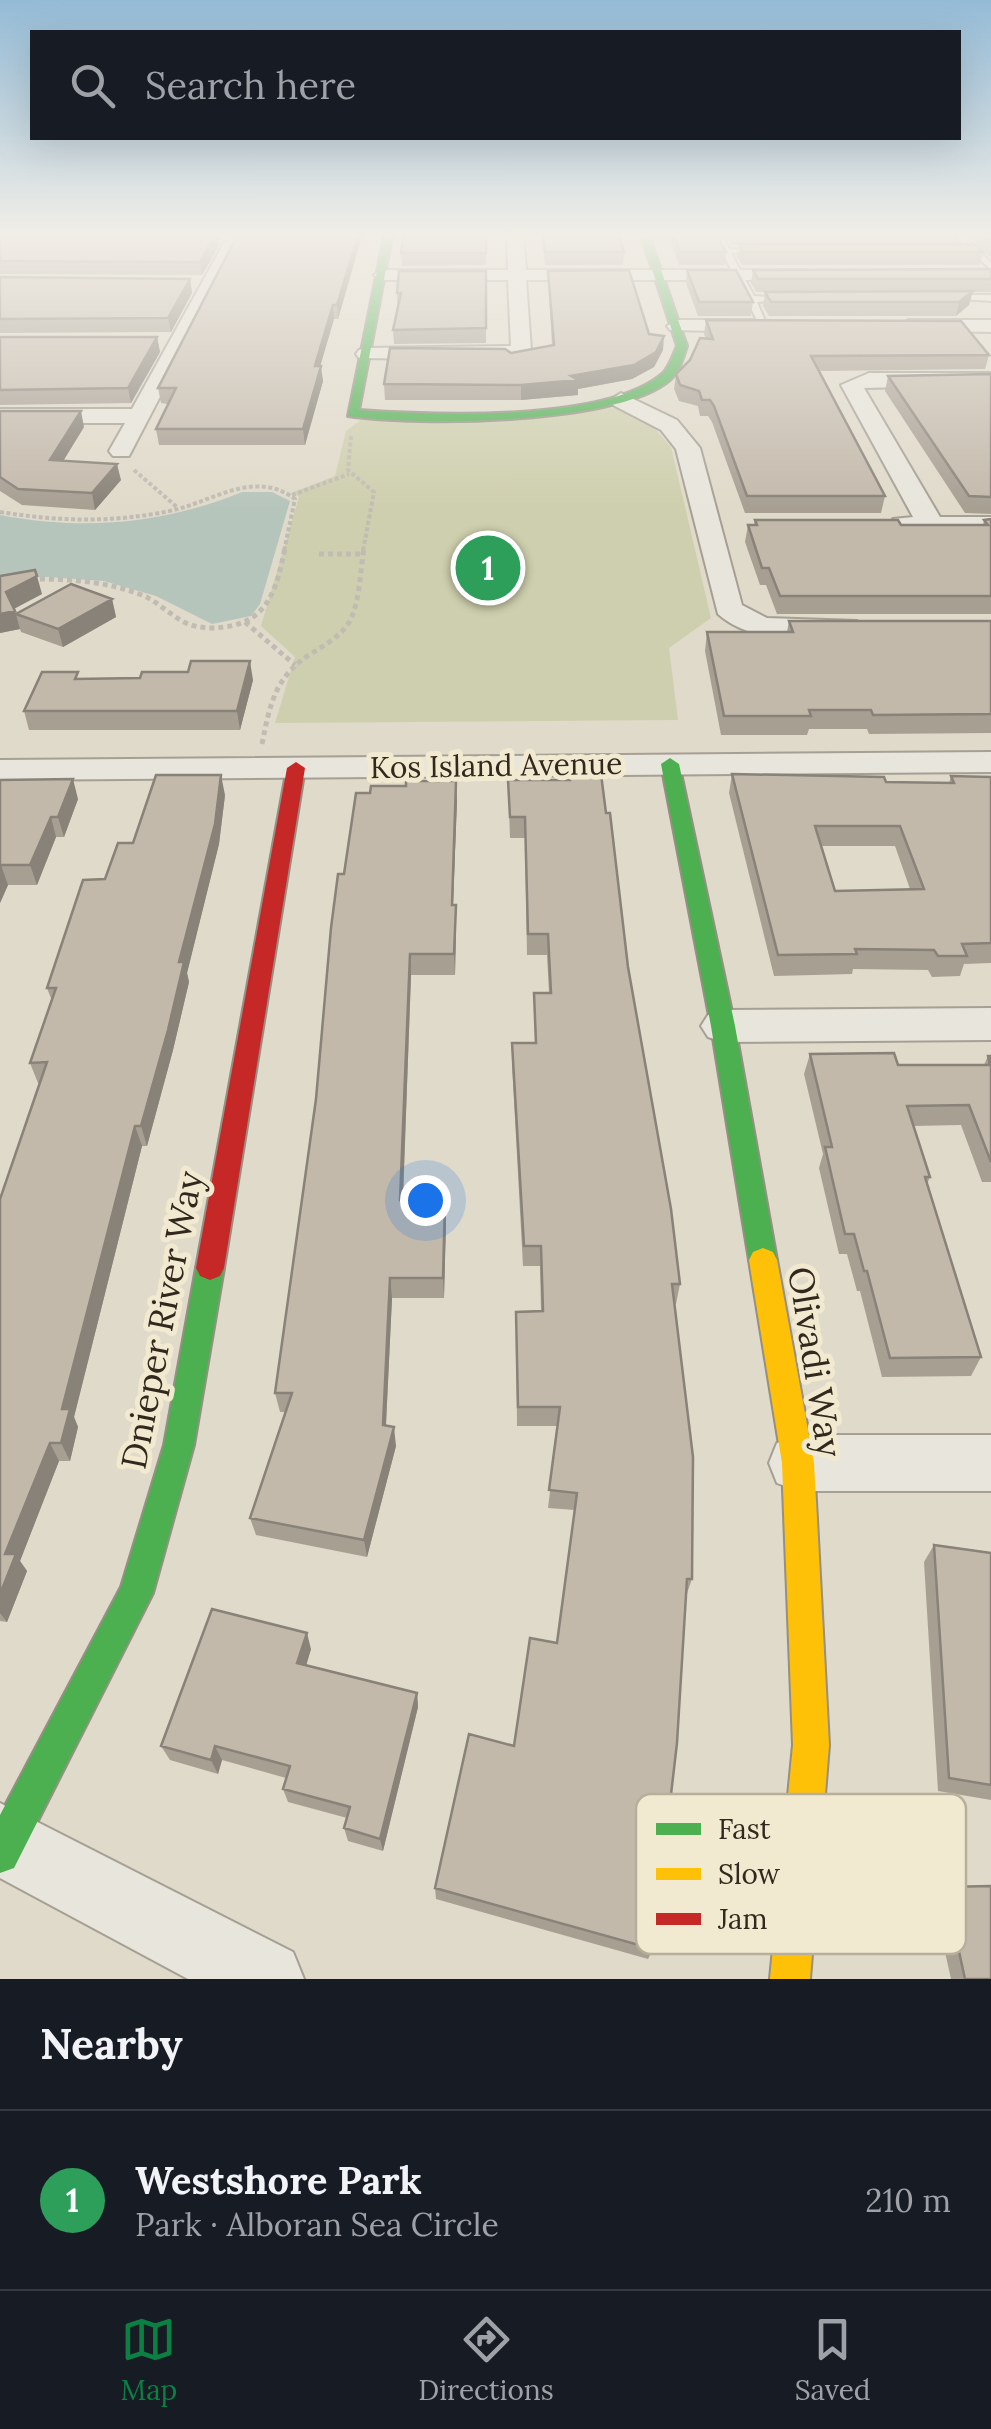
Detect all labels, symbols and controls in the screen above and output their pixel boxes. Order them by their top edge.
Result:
search box [30,30,961,140]
icon: search [65,58,120,113]
text: Search here [145,61,356,109]
pin: 1 [456,530,520,606]
street label: Kos Island Avenue [369,744,623,786]
street label: Dnieper River Way [111,1167,213,1473]
your location [400,1175,451,1226]
street label: Olivadi Way [778,1264,853,1461]
legend [636,1794,966,1954]
text: Fast [718,1811,771,1847]
text: Slow [718,1856,781,1892]
text: Jam [717,1901,768,1937]
text: Nearby [40,2017,183,2071]
text: Westshore Park [135,2156,422,2204]
text: 1 [66,2180,79,2221]
text: 210 m [865,2180,951,2221]
text: Park · Alboran Sea Circle [135,2204,499,2245]
tab: Map [120,2312,177,2408]
tab: Directions [418,2312,554,2408]
tab: Saved [795,2312,871,2408]

